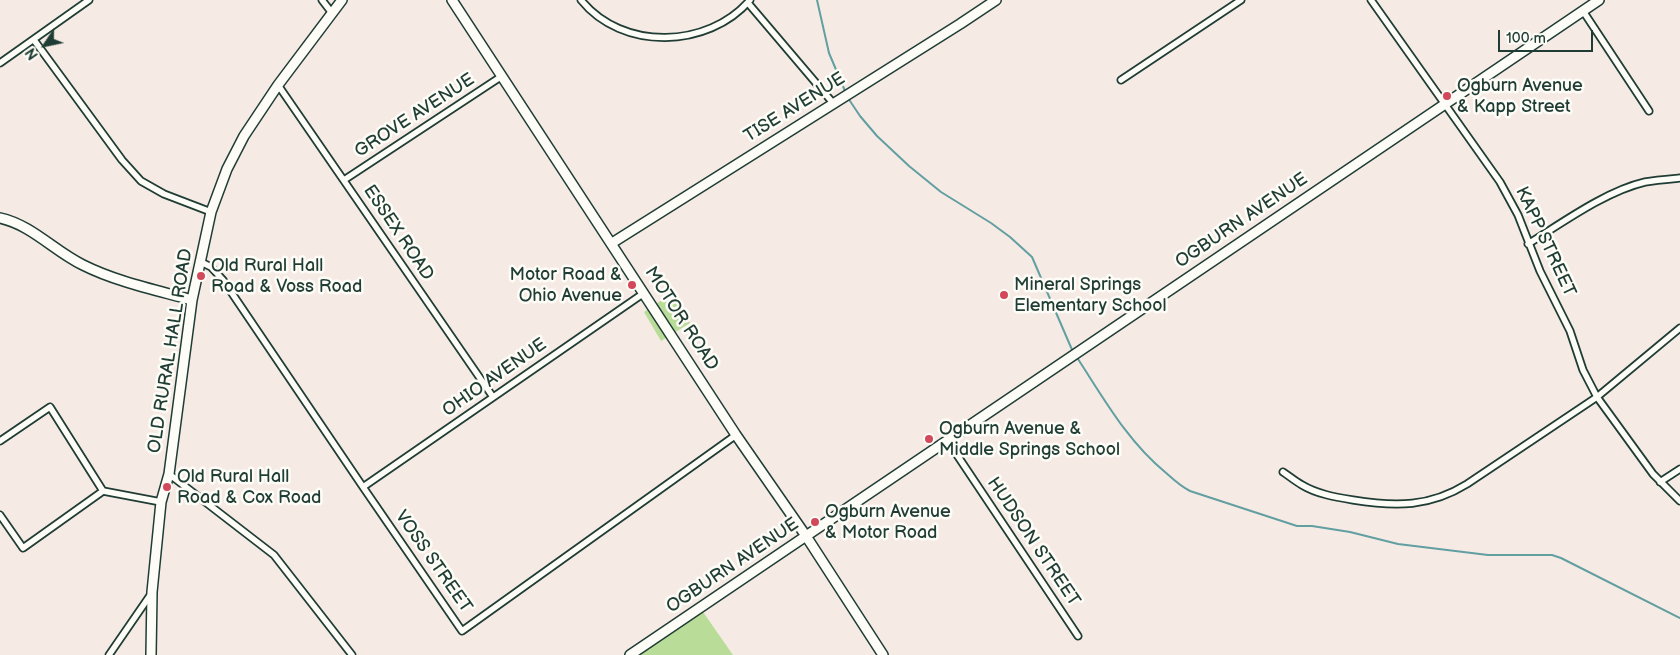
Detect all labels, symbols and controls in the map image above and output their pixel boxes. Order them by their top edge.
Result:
north arrow [20,20,70,70]
scale bar [1500,20,1595,52]
text: 100 m [1506,29,1546,48]
text: N [22,45,42,63]
street label: TISE AVENUE [740,68,850,148]
street label: GROVE AVENUE [351,69,479,163]
place label: Ogburn Avenue & Kapp Street [1457,75,1583,118]
marker: Ogburn Avenue & Kapp Street [1441,90,1453,102]
street label: OGBURN AVENUE [1172,169,1312,273]
street label: ESSEX ROAD [358,181,438,285]
street label: KAPP STREET [1510,184,1580,300]
street label: OLD RURAL HALL ROAD [144,247,198,455]
place label: Old Rural Hall Road & Voss Road [211,255,362,298]
street label: MOTOR ROAD [639,263,723,375]
place label: Motor Road & Ohio Avenue [510,264,622,306]
marker: Old Rural Hall Road & Voss Road [195,270,207,282]
place label: Mineral Springs Elementary School [1014,274,1167,316]
marker: Motor Road & Ohio Avenue [626,279,638,291]
marker: Mineral Springs Elementary School [998,289,1010,301]
street label: OHIO AVENUE [439,334,551,422]
place label: Ogburn Avenue & Middle Springs School [939,418,1120,460]
marker: Ogburn Avenue & Middle Springs School [923,433,935,445]
place label: Old Rural Hall Road & Cox Road [177,466,321,508]
street label: HUDSON STREET [982,473,1084,611]
marker: Old Rural Hall Road & Cox Road [161,481,173,493]
place label: Ogburn Avenue & Motor Road [825,501,951,544]
street label: VOSS STREET [390,507,476,617]
street label: OGBURN AVENUE [663,514,803,618]
marker: Ogburn Avenue & Motor Road [809,516,821,528]

